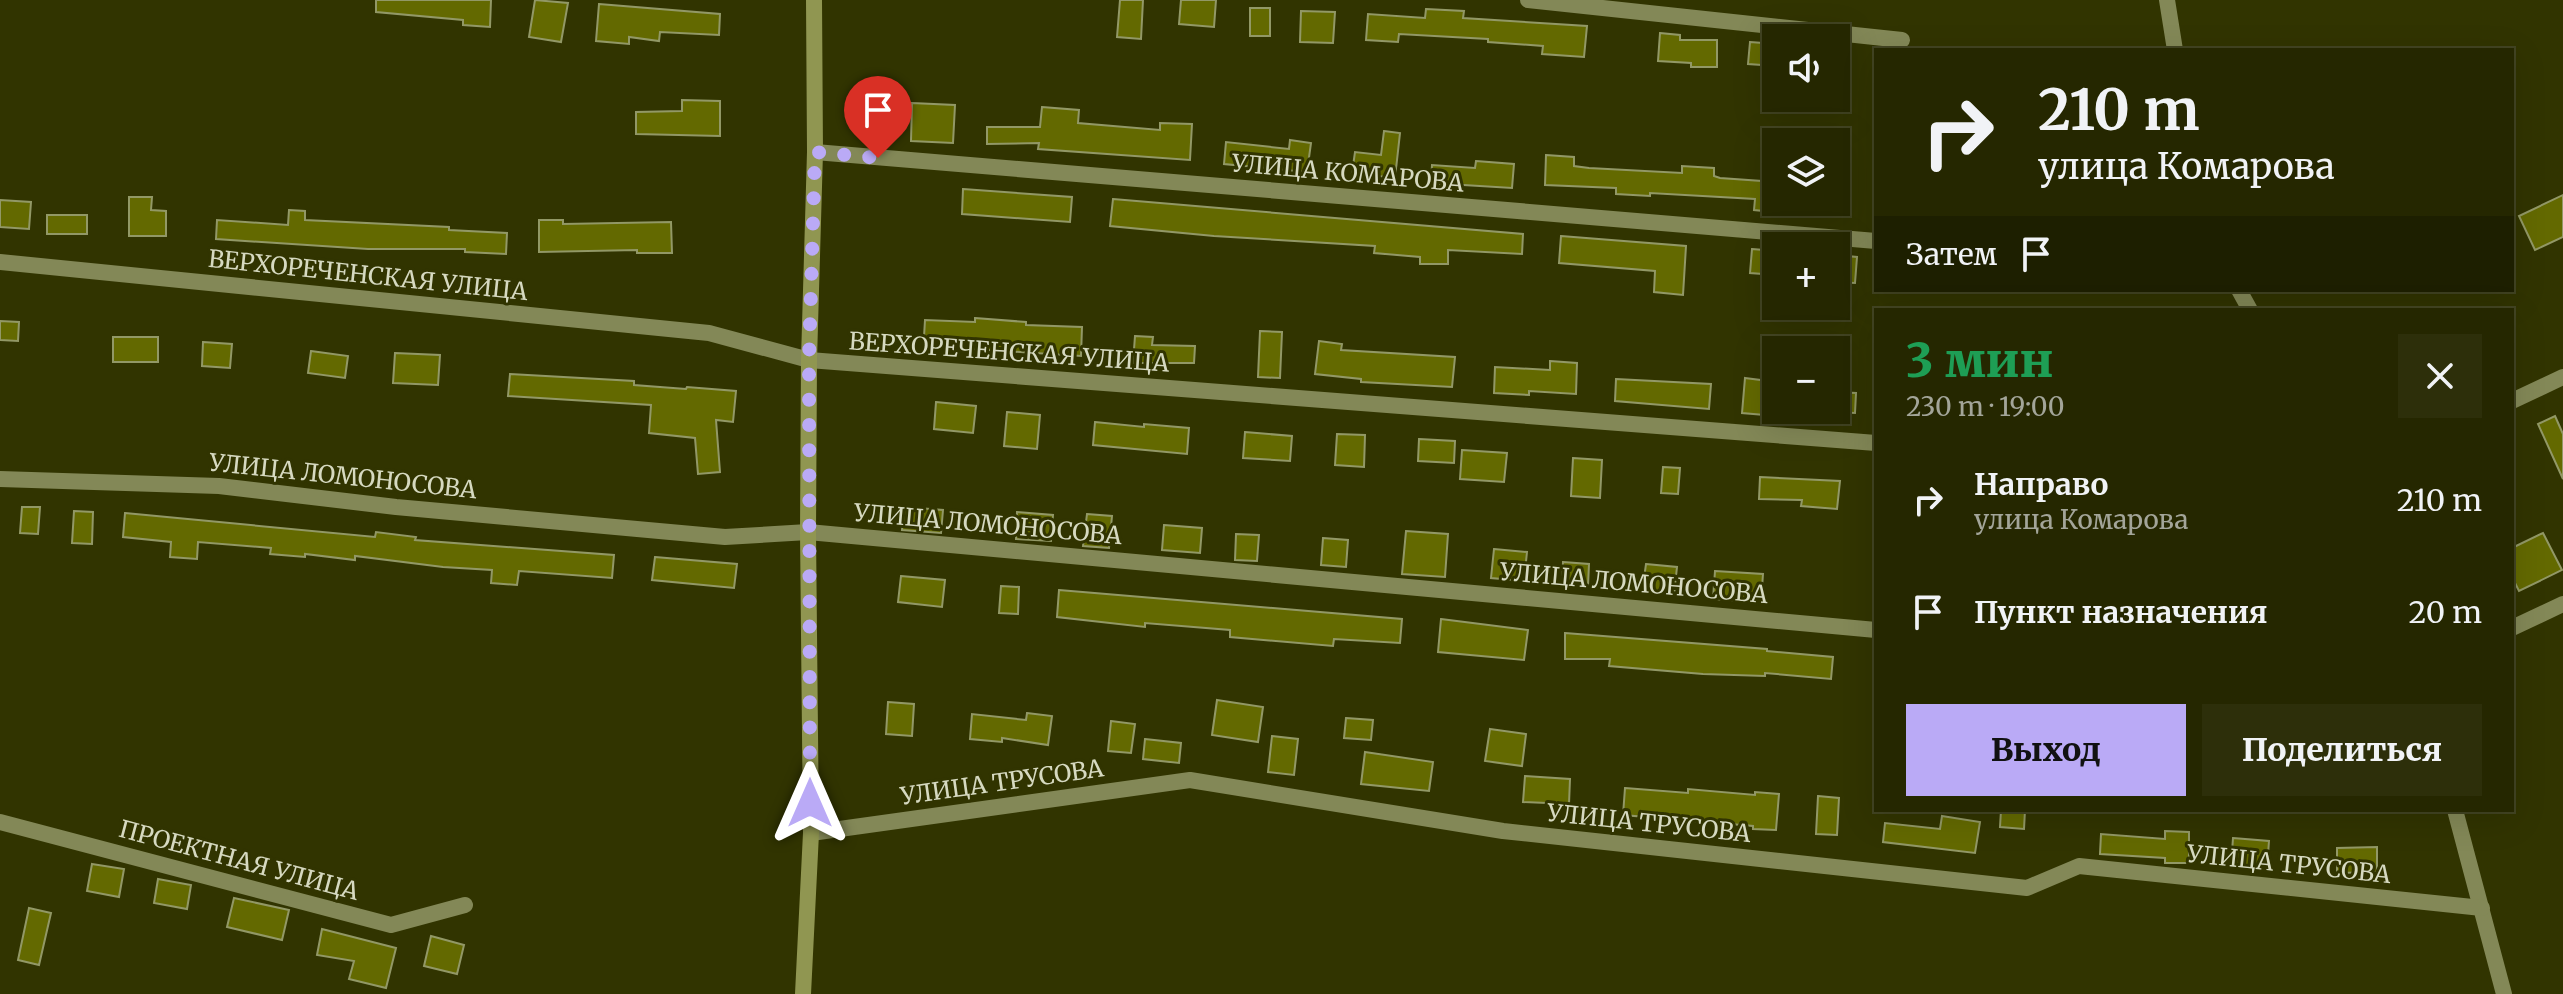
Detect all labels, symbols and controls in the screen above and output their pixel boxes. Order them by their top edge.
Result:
map controls [1762,24,1850,424]
button: sound [1762,24,1850,112]
text: 210 m [2038,75,2200,145]
pin [844,76,912,158]
icon: right [1906,80,2010,184]
icon: arrive [856,88,900,132]
button: layers [1762,128,1850,216]
text: улица Комарова [2038,144,2335,189]
street label: УЛИЦА КОМАРОВА [1230,147,1466,199]
button: + [1762,232,1850,320]
icon: arrive [2014,232,2058,276]
text: Затем [1906,235,1998,273]
street label: ВЕРХОРЕЧЕНСКАЯ УЛИЦА [207,243,530,307]
street label: ВЕРХОРЕЧЕНСКАЯ УЛИЦА [848,325,1171,379]
text: 3 мин [1906,330,2054,390]
button: close [2398,334,2482,418]
button: − [1762,336,1850,424]
text: 230 m · 19:00 [1906,390,2065,423]
street label: УЛИЦА ЛОМОНОСОВА [207,446,479,506]
text: Направо [1974,465,2108,503]
icon: right [1906,478,1950,522]
text: 210 m [2397,481,2482,519]
street label: УЛИЦА ЛОМОНОСОВА [852,497,1124,551]
text: улица Комарова [1974,503,2188,536]
street label: УЛИЦА ЛОМОНОСОВА [1498,556,1770,610]
icon: arrive [1906,590,1950,634]
text: Пункт назначения [1974,593,2268,631]
text: 20 m [2409,593,2482,631]
button: Выход [1906,704,2186,796]
button: Поделиться [2202,704,2482,796]
street label: УЛИЦА ТРУСОВА [897,752,1107,812]
position arrow [768,761,852,845]
street label: УЛИЦА ТРУСОВА [1545,797,1754,849]
street label: ПРОЕКТНАЯ УЛИЦА [116,813,363,907]
street label: УЛИЦА ТРУСОВА [2185,838,2394,890]

